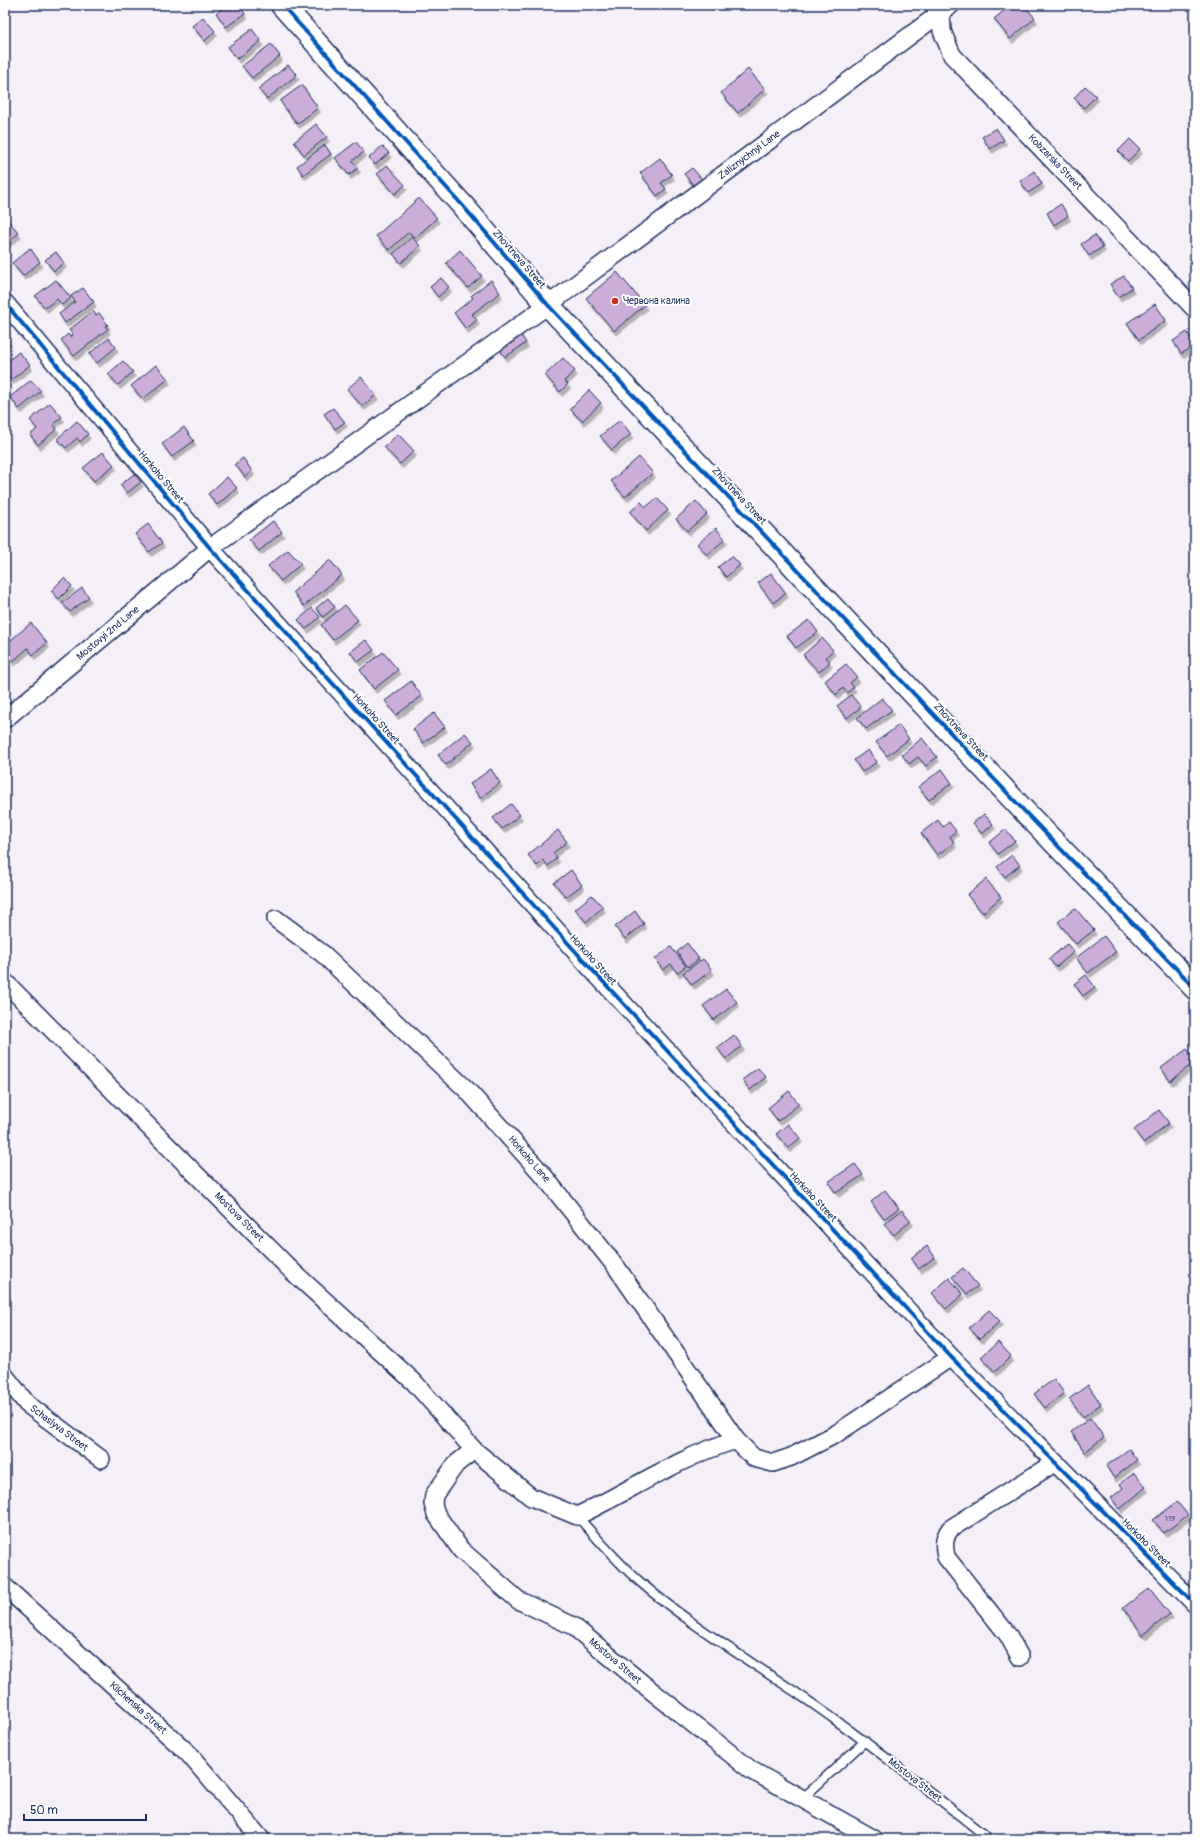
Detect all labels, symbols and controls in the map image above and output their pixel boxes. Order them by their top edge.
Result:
street label: Zaliznychnyi Lane [716,128,782,182]
street label: Kobzarska Street [1026,132,1085,193]
street label: Zhovtneva Street [490,227,549,292]
place label: Червона калина [623,295,690,307]
marker: Червона калина [610,296,620,306]
street label: Horkoho Street [136,449,187,506]
street label: Zhovtneva Street [709,465,769,528]
street label: Mostovyi 2nd Lane [74,603,142,663]
street label: Horkoho Street [350,691,403,748]
street label: Zhovtneva Street [931,701,991,764]
street label: Horkoho Street [567,932,620,989]
street label: Horkoho Lane [506,1133,552,1185]
street label: Horkoho Street [787,1169,840,1225]
street label: Mostova Street [212,1190,267,1245]
street label: Schaslyva Street [28,1402,91,1454]
house number: 119 [1165,1514,1175,1523]
street label: Horkoho Street [1119,1516,1174,1571]
street label: Mostova Street [586,1636,644,1687]
street label: Kilchenska Street [107,1679,170,1737]
street label: Mostova Street [886,1755,945,1805]
scale bar [24,1796,146,1822]
text: 50 m [30,1803,58,1818]

